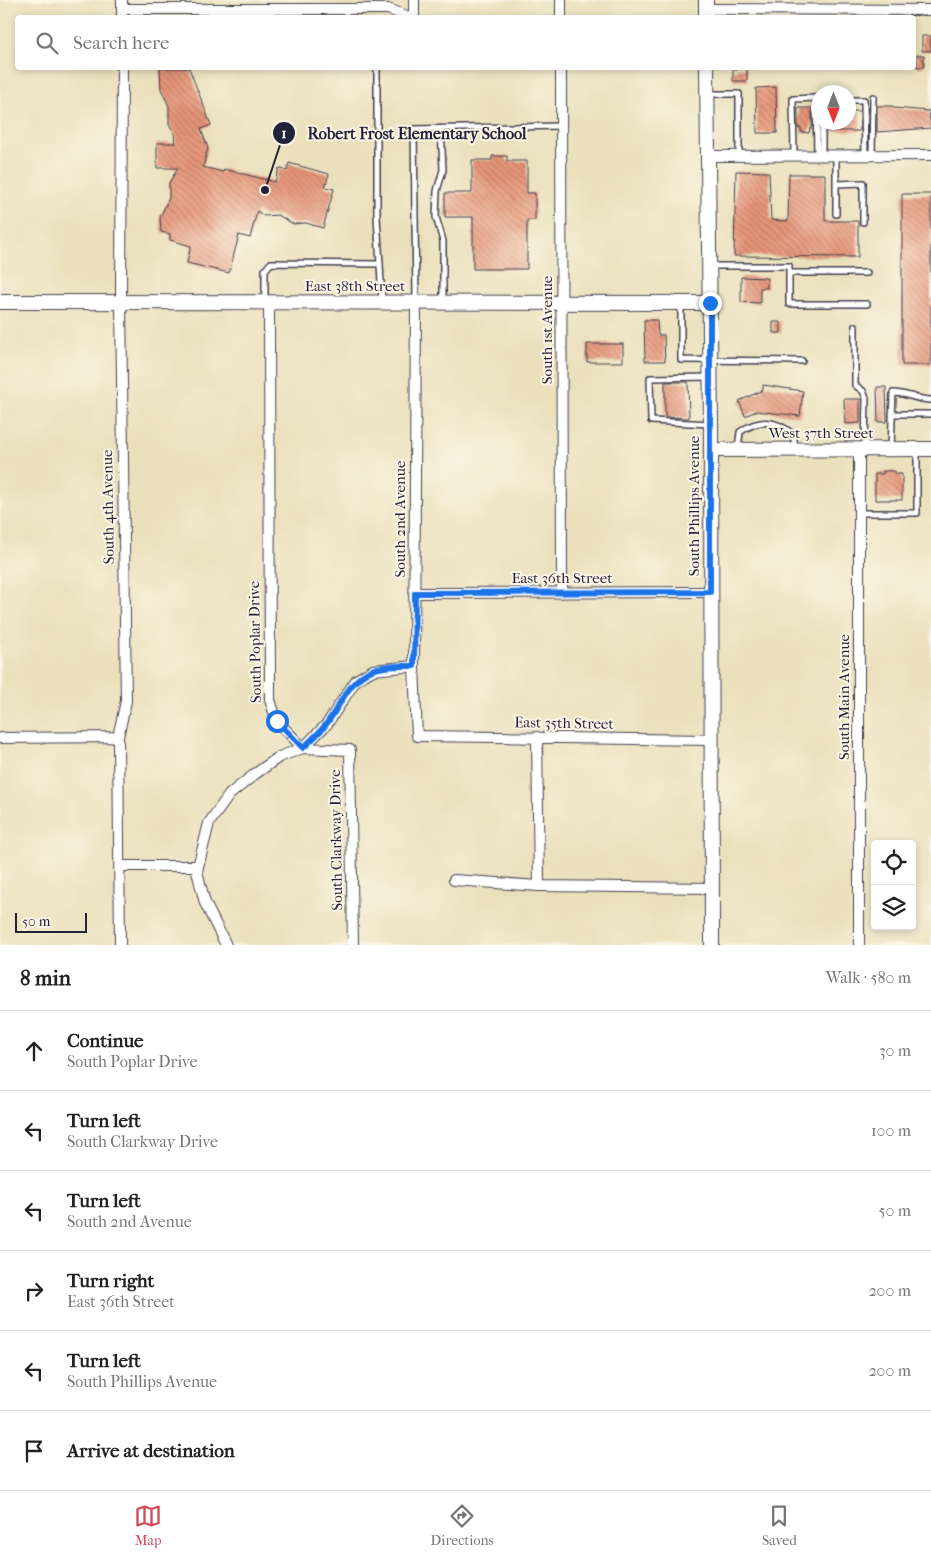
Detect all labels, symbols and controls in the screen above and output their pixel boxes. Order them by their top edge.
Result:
search box [15,15,916,70]
icon: search [33,29,61,57]
text: Search here [73,32,169,54]
north arrow [811,85,856,130]
callout: Robert Frost Elementary School [272,118,536,149]
text: 1 [281,124,287,142]
text: Robert Frost Elementary School [307,124,527,144]
street label: South 1st Avenue [538,275,556,384]
street label: East 38th Street [305,277,406,295]
route end [699,292,722,315]
street label: West 37th Street [767,424,874,442]
street label: South Phillips Avenue [685,435,703,576]
street label: South 4th Avenue [98,449,118,565]
street label: South 2nd Avenue [391,460,409,577]
street label: East 36th Street [511,569,613,587]
street label: South Poplar Drive [245,580,265,703]
street label: South Main Avenue [835,633,853,760]
route start [266,710,289,733]
street label: East 35th Street [514,713,614,733]
street label: South Clarkway Drive [326,769,346,911]
map controls [871,840,916,930]
button: locate [871,840,916,885]
button: layers [871,885,916,930]
scale bar [15,910,88,933]
text: 50 m [22,913,50,930]
text: 8 min [20,966,71,990]
text: Walk · 580 m [826,968,911,987]
text: Continue [67,1030,143,1052]
icon: ahead [20,1037,48,1065]
text: 30 m [879,1041,911,1060]
text: South Poplar Drive [67,1052,197,1071]
text: Turn left [67,1110,141,1132]
icon: left [20,1117,48,1145]
text: 100 m [871,1121,911,1140]
text: South Clarkway Drive [67,1132,218,1151]
text: Turn left [67,1190,141,1212]
icon: left [20,1197,48,1225]
text: 50 m [879,1201,911,1220]
text: South 2nd Avenue [67,1212,192,1231]
text: Turn right [67,1270,154,1292]
icon: right [20,1277,48,1305]
text: 200 m [868,1281,911,1300]
text: East 36th Street [67,1292,175,1311]
text: Turn left [67,1350,141,1372]
icon: left [20,1357,48,1385]
text: 200 m [868,1361,911,1380]
text: South Phillips Avenue [67,1372,217,1391]
icon: arrive [20,1437,48,1465]
text: Arrive at destination [67,1440,235,1462]
tab: Map [134,1502,162,1549]
tab: Directions [431,1502,494,1549]
tab: Saved [762,1502,797,1549]

